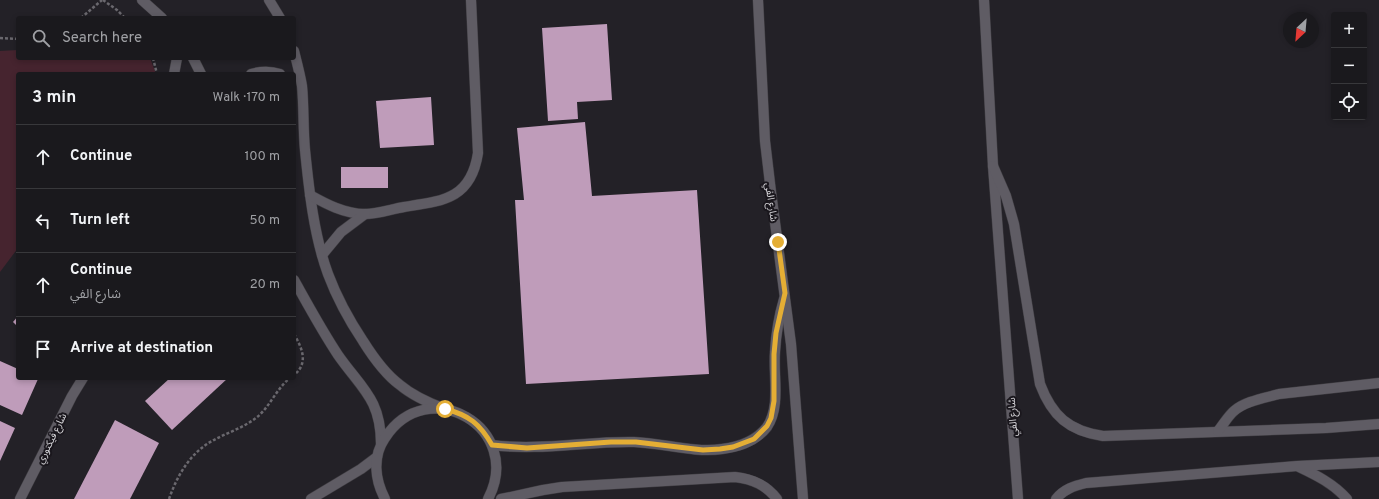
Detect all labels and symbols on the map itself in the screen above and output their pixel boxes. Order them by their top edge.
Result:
north arrow [1283,12,1319,48]
street label: شارع الفي [761,182,780,223]
route end [769,233,787,251]
street label: شارع الفي [1006,397,1022,437]
route start [436,400,454,418]
street label: شارع فيكتوري [34,411,71,466]

